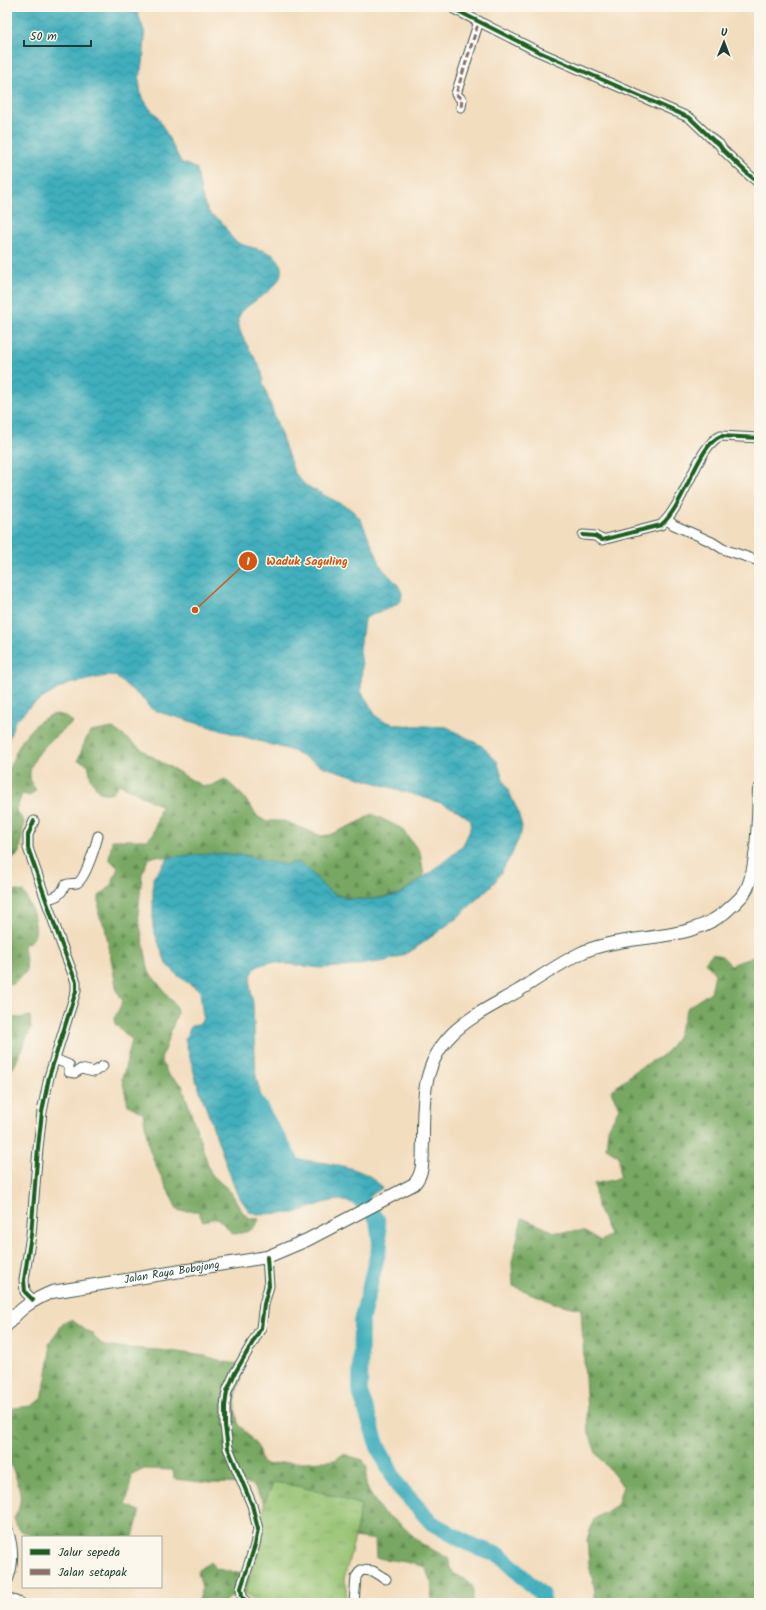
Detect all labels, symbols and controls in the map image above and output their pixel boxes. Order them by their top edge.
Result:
scale bar [24,22,91,48]
north arrow [704,22,744,62]
text: U [721,24,728,42]
text: 50 m [30,27,57,46]
callout: Waduk Saguling [238,549,356,573]
text: 1 [246,552,250,571]
text: Waduk Saguling [266,552,348,571]
street label: Jalan Raya Bobojong [123,1256,221,1289]
legend [22,1536,162,1588]
text: Jalur sepeda [58,1543,120,1562]
text: Jalan setapak [58,1563,127,1582]

